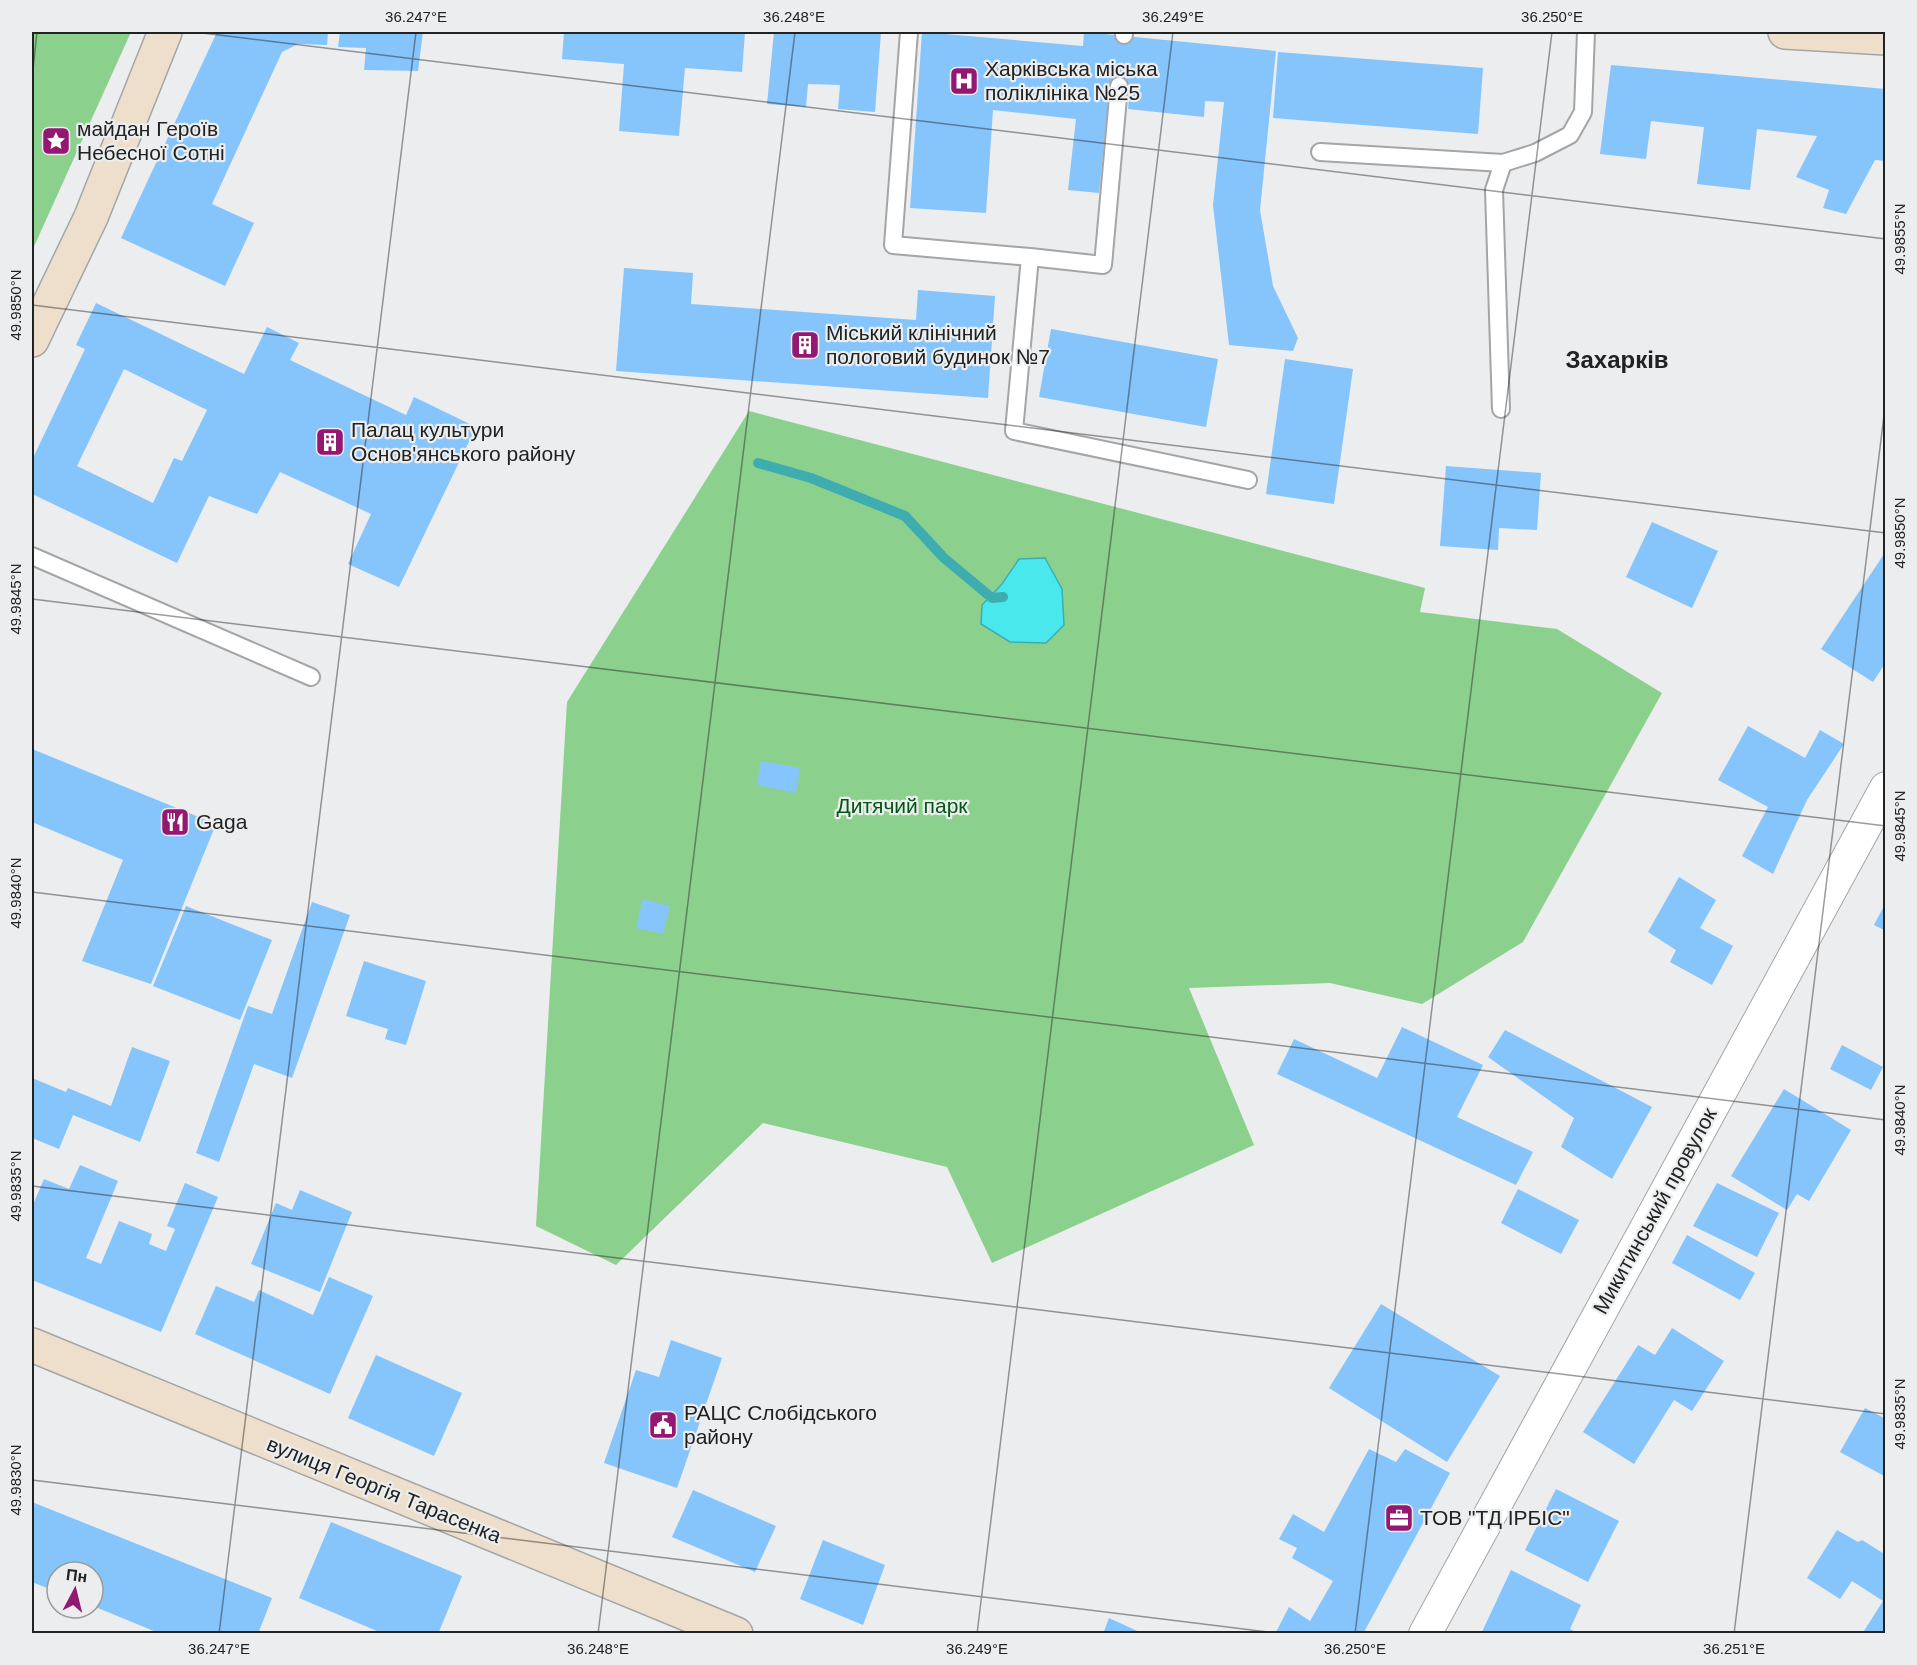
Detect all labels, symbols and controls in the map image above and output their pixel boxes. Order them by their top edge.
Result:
text: 36.247°E [385,8,447,25]
text: 36.248°E [763,8,825,25]
text: 36.249°E [1142,8,1204,25]
text: 36.250°E [1521,8,1583,25]
place label: Харківська міська поліклініка №25 [985,57,1158,104]
hospital icon: Харківська міська поліклініка №25 [948,65,980,97]
place label: майдан Героїв Небесної Сотні [77,117,225,164]
place icon: майдан Героїв Небесної Сотні [40,125,72,157]
text: 49.9855°N [1891,203,1908,275]
text: 49.9850°N [7,269,24,341]
place label: Міський клінічний пологовий будинок №7 [826,321,1050,368]
building icon: Міський клінічний пологовий будинок №7 [789,329,821,361]
district label: Захарків [1565,346,1669,373]
place label: Палац культури Основ'янського району [351,418,576,465]
building icon: Палац культури Основ'янського району [314,426,346,458]
text: 49.9850°N [1891,497,1908,569]
text: 49.9845°N [7,563,24,635]
text: 49.9845°N [1891,790,1908,862]
park label: Дитячий парк [836,794,968,817]
restaurant icon: Gaga [159,806,191,838]
place label: Gaga [196,810,248,833]
text: 49.9840°N [7,857,24,929]
text: 49.9840°N [1891,1084,1908,1156]
street label: Микитинський провулок [1588,1103,1721,1318]
text: 49.9835°N [7,1150,24,1222]
text: 49.9835°N [1891,1378,1908,1450]
place label: РАЦС Слобідського району [684,1401,877,1448]
public building icon: РАЦС Слобідського району [647,1409,679,1441]
street label: вулиця Георгія Тарасенка [264,1432,505,1547]
text: 49.9830°N [7,1444,24,1516]
office icon: ТОВ "ТД ІРБІС" [1383,1502,1415,1534]
place label: ТОВ "ТД ІРБІС" [1420,1506,1570,1529]
north arrow [45,1560,105,1620]
text: Пн [65,1566,88,1585]
text: 36.247°E [188,1640,250,1657]
text: 36.248°E [567,1640,629,1657]
text: 36.249°E [946,1640,1008,1657]
text: 36.250°E [1324,1640,1386,1657]
text: 36.251°E [1703,1640,1765,1657]

